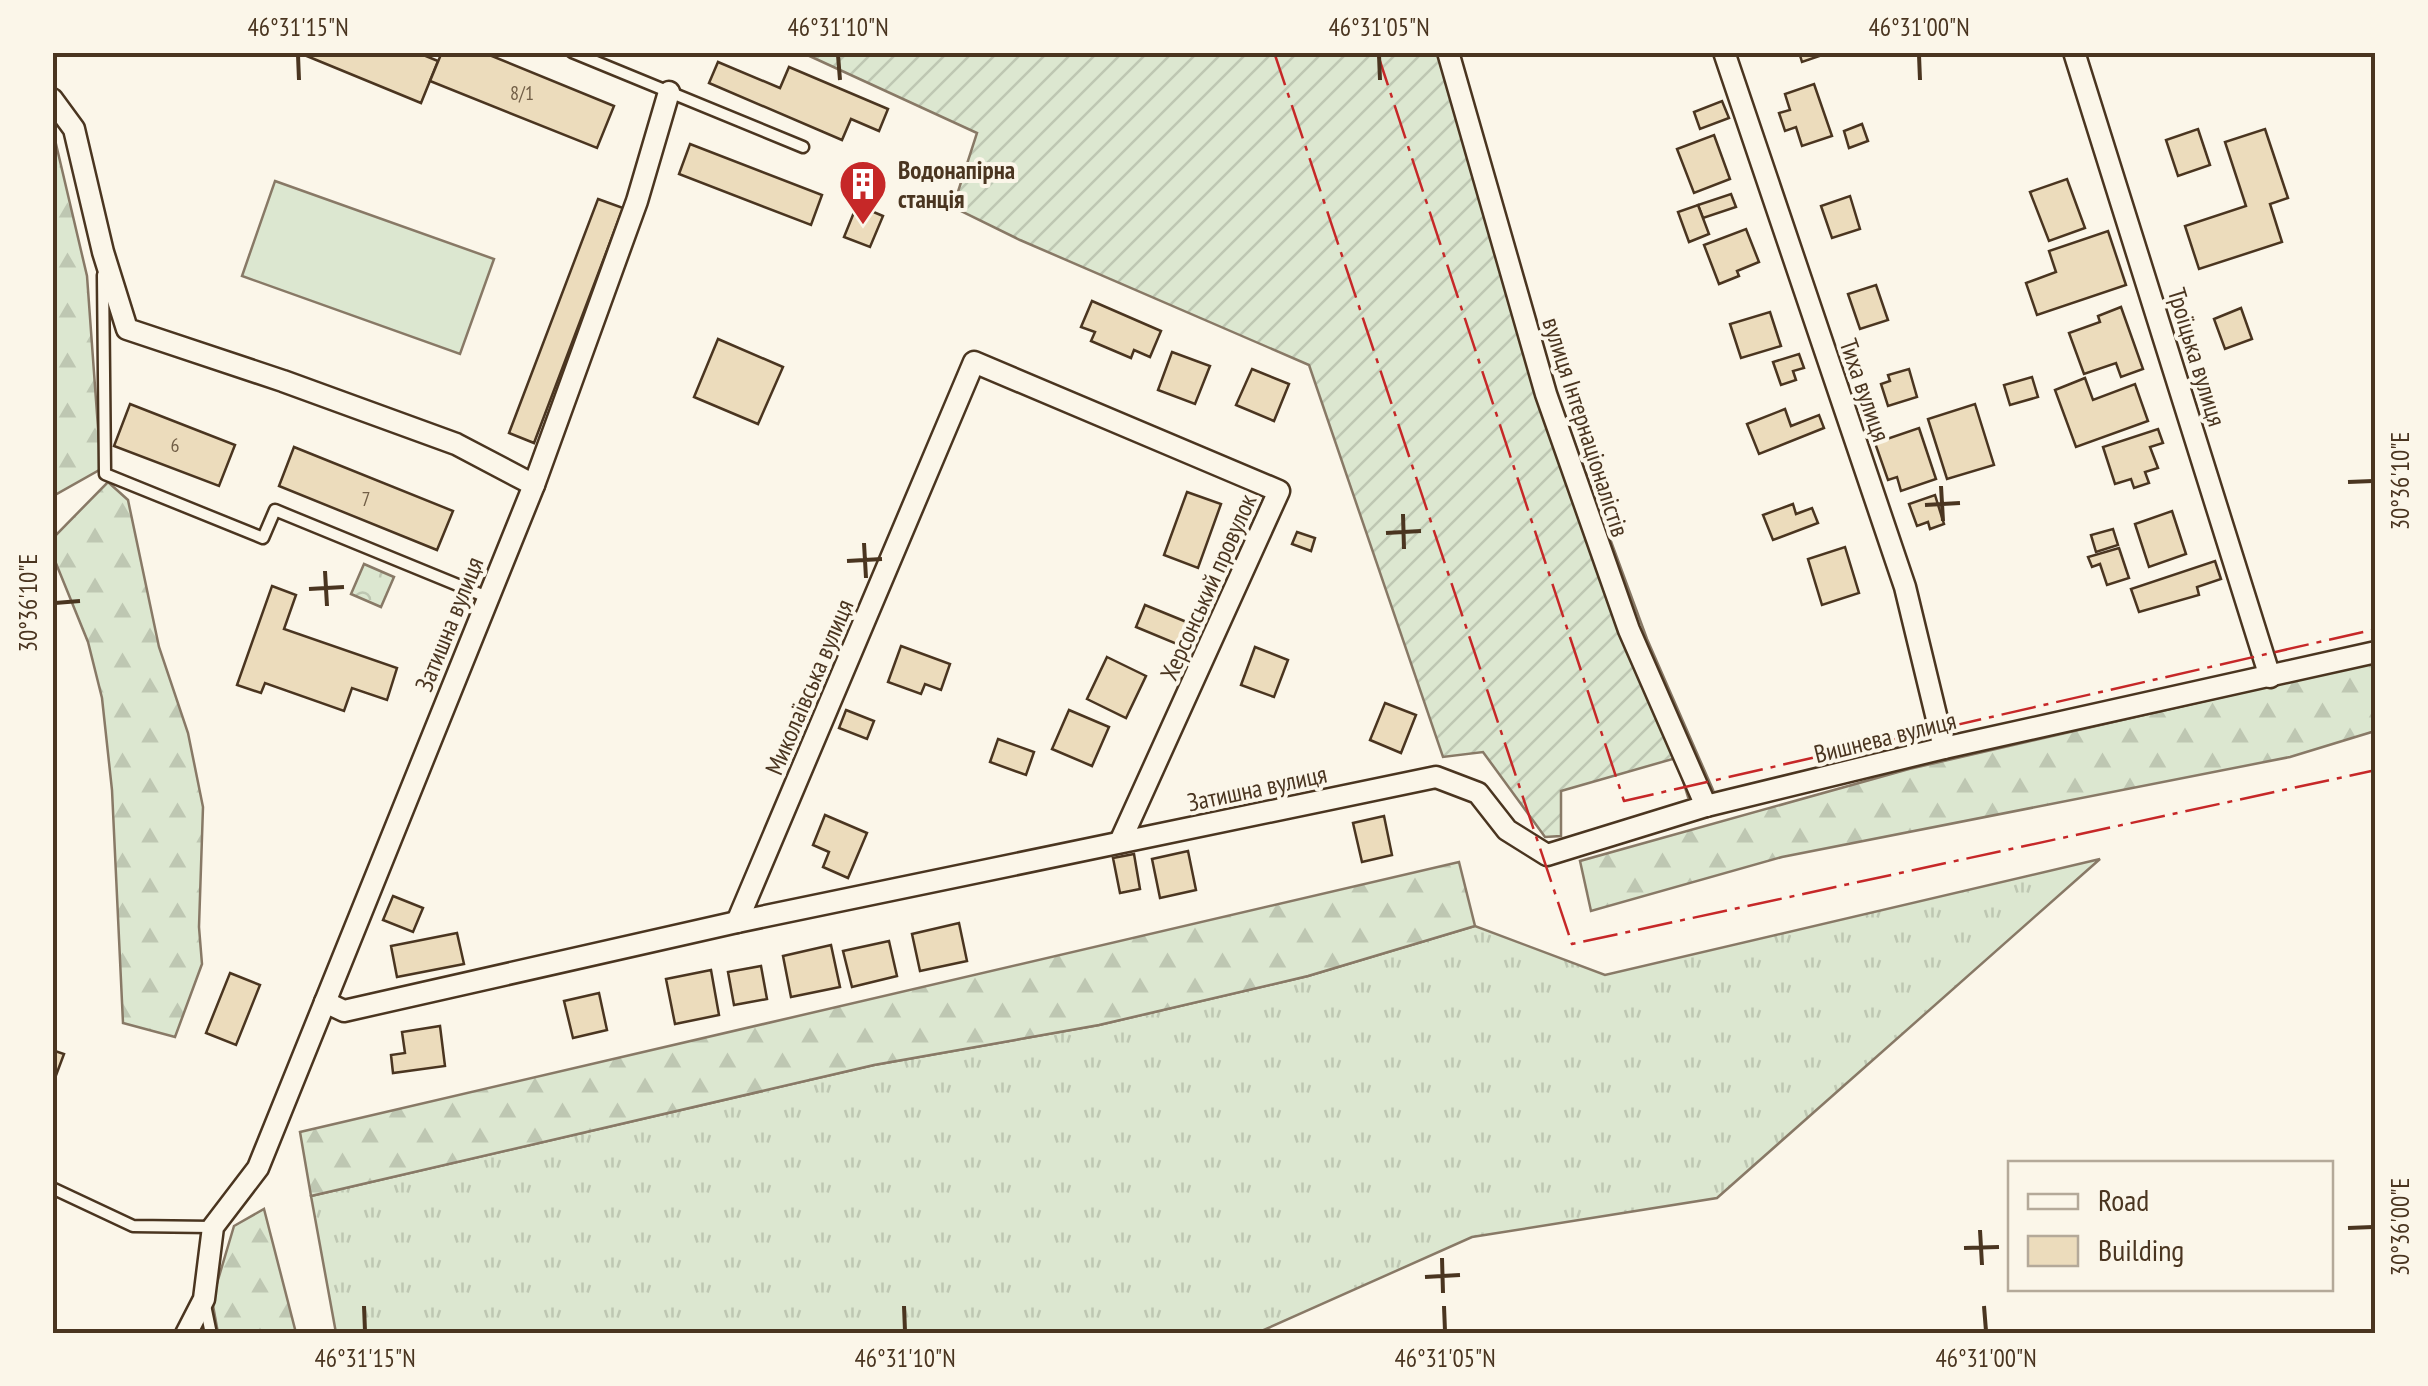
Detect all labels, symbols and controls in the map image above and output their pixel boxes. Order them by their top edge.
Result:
text: 46°31'15"N [247,11,349,43]
text: 46°31'10"N [787,11,889,43]
text: 46°31'05"N [1328,11,1430,43]
text: 46°31'00"N [1868,11,1970,43]
house number: 8/1 [510,80,534,106]
place label: Водонапірна станція [898,154,1015,215]
building icon: Водонапірна станція [837,158,889,226]
street label: Троїцька вулиця [2161,284,2233,430]
street label: вулиця Інтернаціоналістів [1535,313,1637,541]
street label: Тиха вулиця [1833,334,1897,446]
house number: 6 [171,432,180,458]
text: 30°36'10"E [2384,432,2416,530]
house number: 7 [362,486,371,512]
street label: Херсонський провулок [1153,489,1264,685]
street label: Затишна вулиця [408,552,490,696]
text: 30°36'10"E [12,554,44,652]
street label: Миколаївська вулиця [758,594,860,780]
street label: Вишнева вулиця [1811,704,1959,770]
street label: Затишна вулиця [1184,758,1330,818]
legend [2008,1161,2333,1291]
text: 30°36'00"E [2384,1178,2416,1276]
text: Road [2098,1180,2149,1219]
text: Building [2098,1230,2184,1269]
text: 46°31'15"N [314,1342,416,1374]
text: 46°31'10"N [854,1342,956,1374]
text: 46°31'05"N [1394,1342,1496,1374]
text: 46°31'00"N [1935,1342,2037,1374]

